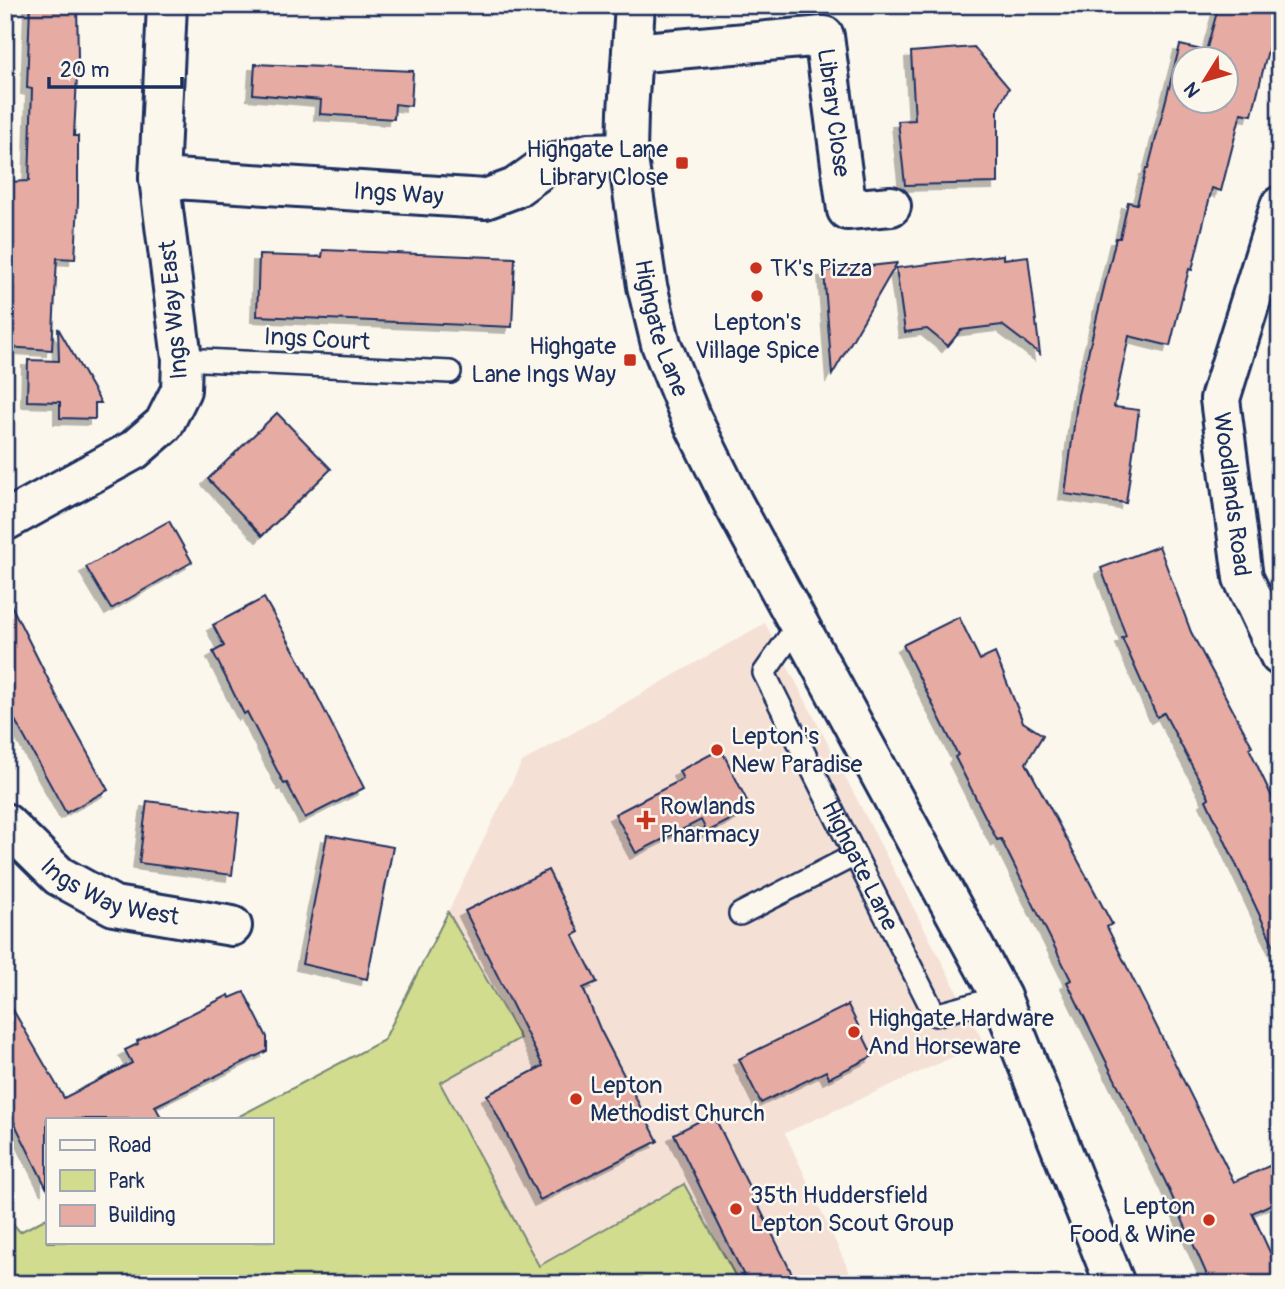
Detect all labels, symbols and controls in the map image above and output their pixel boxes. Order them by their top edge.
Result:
scale bar [49,46,182,90]
north arrow [1170,46,1240,116]
street label: Library Close [811,47,857,179]
text: 20 m [60,57,109,84]
text: N [1179,77,1206,102]
place label: Highgate Lane Library Close [526,135,668,192]
marker: Highgate Lane Library Close [674,155,690,171]
street label: Ings Way [352,177,444,211]
street label: Ings Way East [153,239,194,381]
place label: TK's Pizza [770,254,872,283]
street label: Highgate Lane [628,258,695,401]
marker: TK's Pizza [748,260,764,276]
marker: Lepton's Village Spice [749,288,765,304]
place label: Lepton's Village Spice [695,308,819,365]
street label: Ings Court [263,322,371,357]
place label: Highgate Lane Ings Way [471,332,616,389]
marker: Highgate Lane Ings Way [622,352,638,368]
street label: Woodlands Road [1207,410,1257,578]
place label: Lepton's New Paradise [731,722,862,779]
marker: Lepton's New Paradise [709,742,725,758]
place label: Rowlands Pharmacy [660,792,759,849]
street label: Highgate Lane [815,796,904,936]
marker: Rowlands Pharmacy [638,812,654,828]
street label: Ings Way West [34,852,182,932]
place label: Highgate Hardware And Horseware [868,1004,1054,1061]
marker: Highgate Hardware And Horseware [846,1024,862,1040]
place label: Lepton Methodist Church [590,1071,765,1128]
marker: Lepton Methodist Church [568,1091,584,1107]
legend [46,1118,273,1244]
text: Road [108,1132,152,1159]
text: Park [108,1168,145,1195]
place label: 35th Huddersfield Lepton Scout Group [750,1181,954,1238]
place label: Lepton Food & Wine [1069,1192,1195,1249]
marker: 35th Huddersfield Lepton Scout Group [728,1201,744,1217]
text: Building [108,1202,175,1229]
marker: Lepton Food & Wine [1201,1212,1217,1228]

